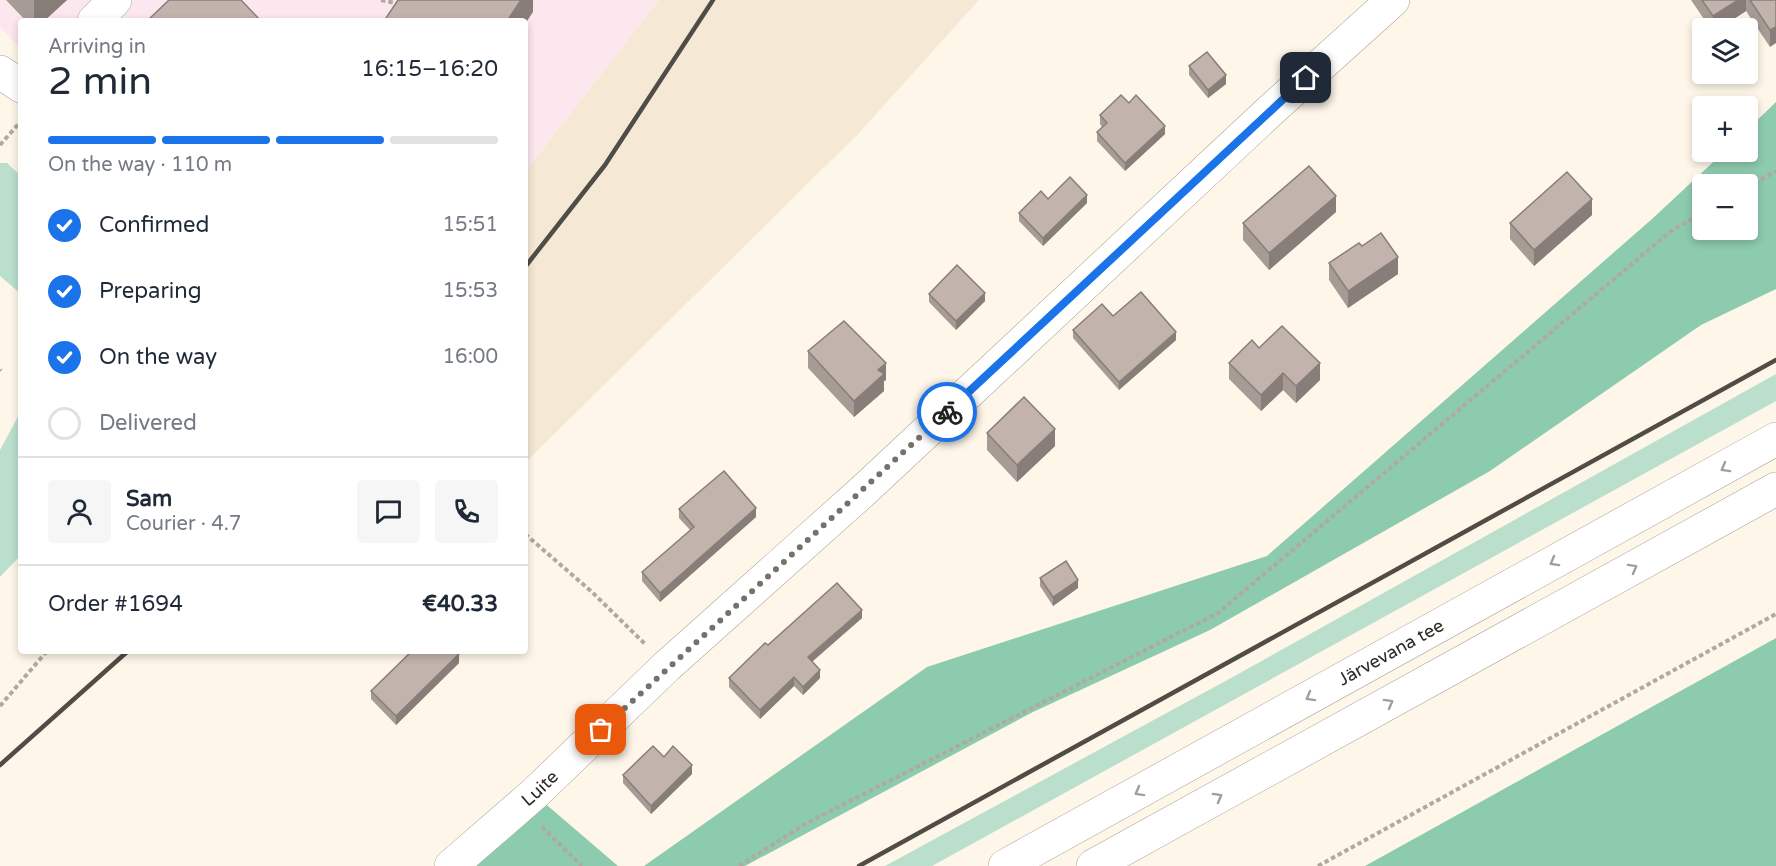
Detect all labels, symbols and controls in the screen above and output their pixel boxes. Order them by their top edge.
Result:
map controls [1692,18,1758,240]
button: layers [1692,18,1758,84]
text: Arriving in [48,35,146,59]
pin [1280,52,1331,103]
text: 16:15–16:20 [361,56,498,82]
text: 2 min [48,58,152,105]
icon: home [1289,61,1322,94]
button: + [1692,96,1758,162]
text: On the way · 110 m [48,153,232,177]
button: − [1692,174,1758,240]
icon: check [48,209,81,242]
text: Confirmed [99,212,209,238]
text: 15:51 [443,213,498,237]
icon: check [48,275,81,308]
text: Preparing [99,278,202,304]
text: 15:53 [443,279,498,303]
icon: check [48,341,81,374]
text: On the way [99,344,217,370]
text: 16:00 [443,345,498,369]
courier [917,382,977,442]
icon: bike [931,396,964,429]
text: Delivered [99,410,197,436]
one-way arrow [1721,461,1731,472]
button: person [48,480,111,543]
button: chat [357,480,420,543]
button: phone [435,480,498,543]
text: Sam [126,486,172,512]
text: Courier · 4.7 [126,512,241,536]
one-way arrow [1550,555,1560,566]
one-way arrow [1627,564,1637,575]
text: Order #1694 [48,591,183,617]
text: €40.33 [422,591,498,617]
street label: Järvevana tee [1334,614,1447,690]
one-way arrow [1306,690,1316,701]
one-way arrow [1383,699,1393,710]
pin [575,704,626,755]
icon: bag [584,713,617,746]
street label: Luite [517,766,563,811]
one-way arrow [1135,785,1146,796]
one-way arrow [1212,793,1222,804]

